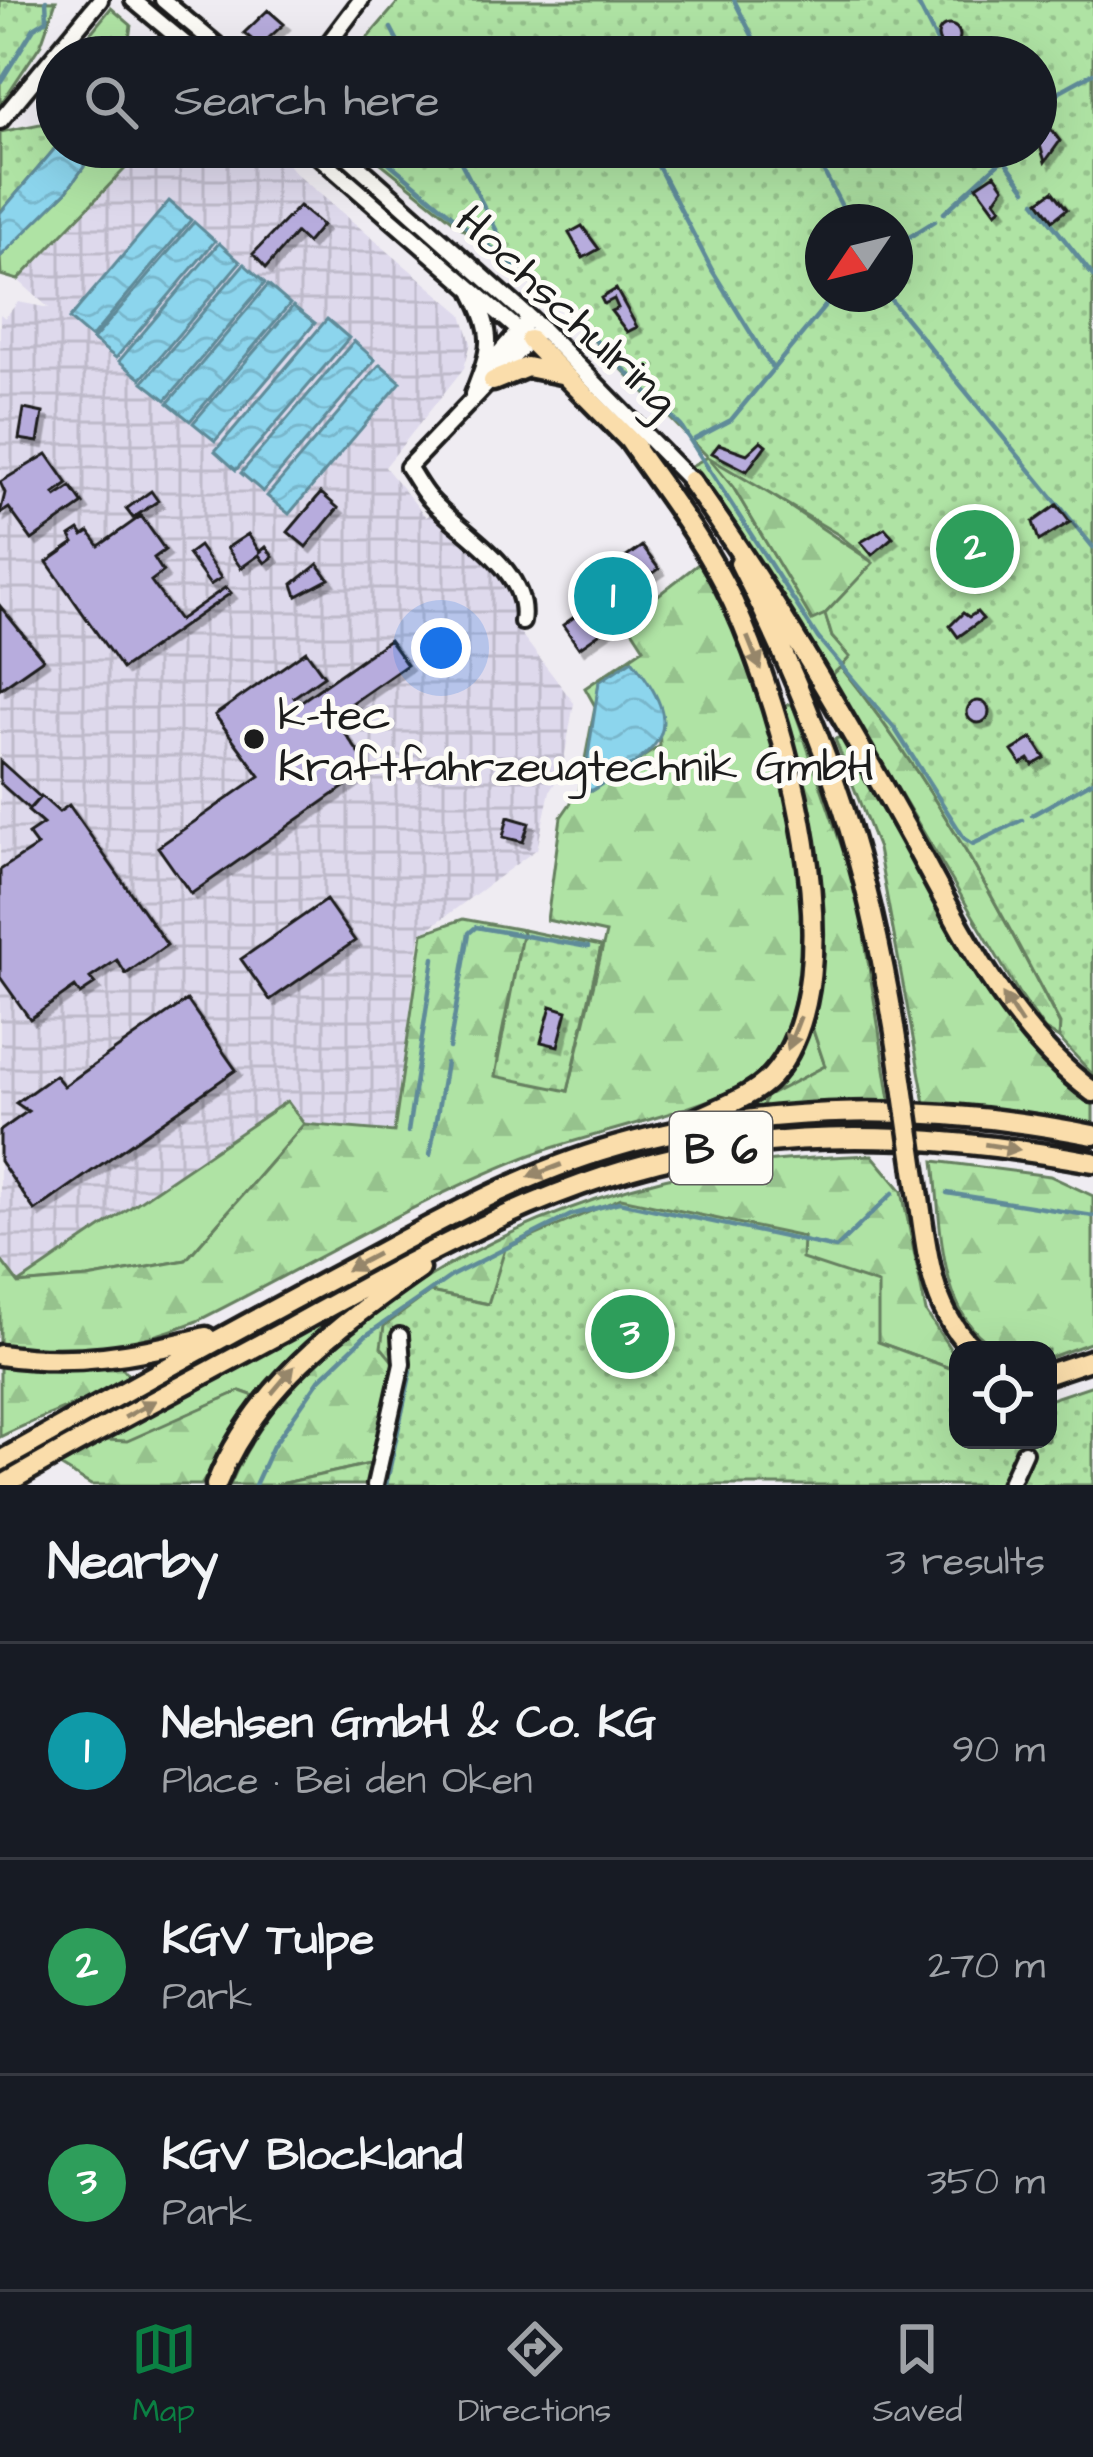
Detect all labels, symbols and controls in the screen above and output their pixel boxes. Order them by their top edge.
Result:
search box [36,36,1057,168]
icon: search [78,69,144,135]
text: Search here [174,71,440,133]
street label: Hochschulring [441,192,691,431]
north arrow [805,204,913,312]
pin: 2 [936,504,1014,594]
pin: 1 [574,551,652,641]
your location [411,618,471,678]
one-way arrow [745,635,764,671]
place label: k-tec Kraftfahrzeugtechnik GmbH [278,685,874,799]
marker: k-tec Kraftfahrzeugtechnik GmbH [241,726,267,752]
one-way arrow [1002,993,1024,1026]
one-way arrow [784,1015,803,1051]
road number: B 6 [670,1112,772,1184]
one-way arrow [984,1138,1022,1156]
one-way arrow [527,1162,563,1181]
one-way arrow [344,1251,379,1272]
pin: 3 [591,1289,669,1379]
map controls [949,1341,1057,1449]
button: locate [949,1341,1057,1449]
one-way arrow [269,1365,295,1395]
one-way arrow [122,1399,157,1420]
text: Nearby [48,1528,218,1599]
text: 3 results [886,1536,1045,1590]
text: Nehlsen GmbH & Co. KG [162,1693,656,1755]
text: 1 [85,1724,90,1778]
text: 90 m [952,1724,1045,1778]
text: Place · Bei den Oken [162,1755,533,1809]
text: KGV Tulpe [162,1909,374,1971]
text: 2 [76,1940,98,1994]
text: 270 m [928,1940,1045,1994]
text: Park [162,1971,252,2025]
text: KGV Blockland [162,2125,463,2187]
text: 3 [77,2156,97,2210]
text: 350 m [927,2156,1045,2210]
text: Park [162,2187,252,2241]
tab: Map [131,2316,197,2434]
tab: Directions [458,2316,611,2434]
tab: Saved [872,2316,962,2434]

